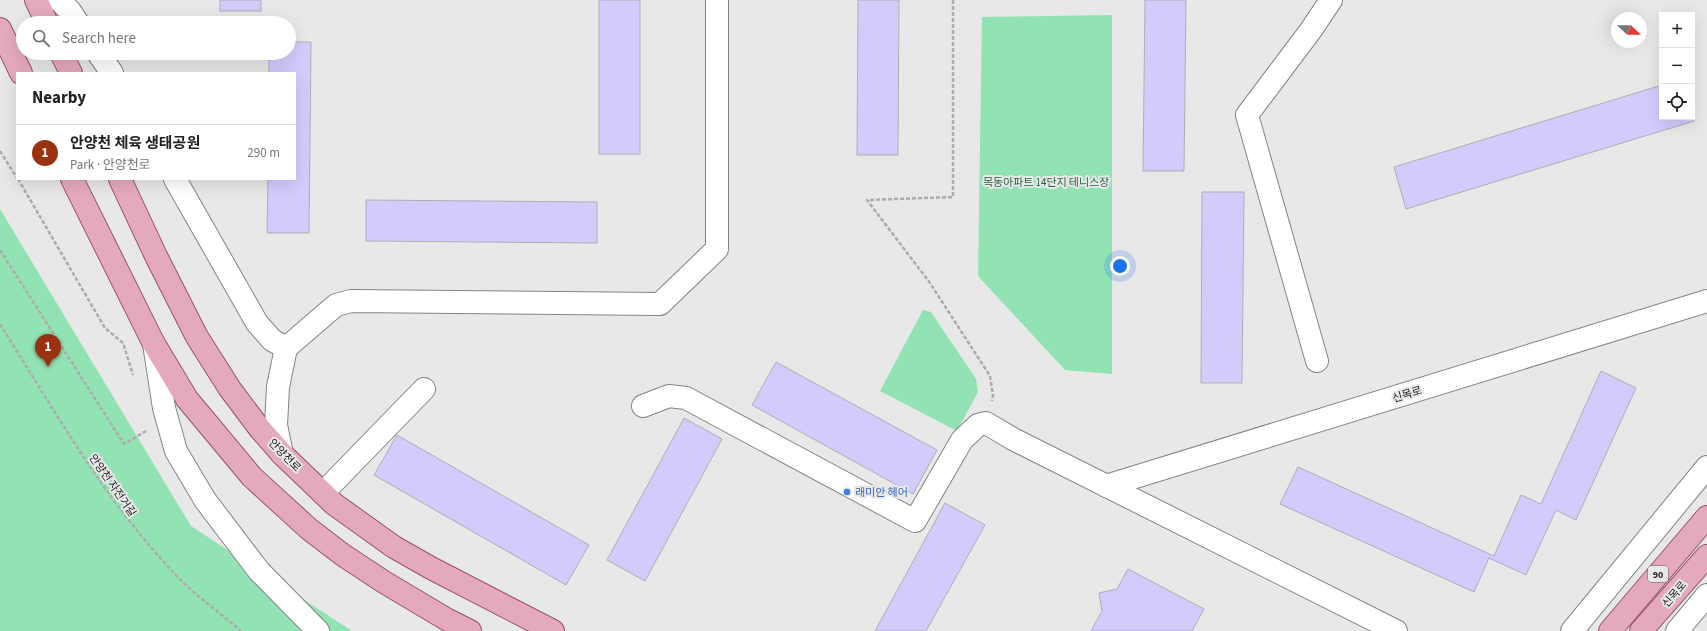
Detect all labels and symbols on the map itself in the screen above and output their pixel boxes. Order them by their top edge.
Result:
north arrow [1611,12,1647,48]
park label: 목동아파트 14단지 테니스장 [983,175,1109,190]
your location [1110,256,1130,276]
pin: 1 [35,334,61,367]
street label: 신목로 [1390,383,1424,406]
street label: 안양천로 [265,436,304,475]
street label: 안양천 자전거길 [85,451,140,520]
place label: 래미안 헤어 [855,485,908,500]
marker: 래미안 헤어 [842,487,852,497]
road number: 90 [1648,566,1668,582]
street label: 신목로 [1659,578,1690,611]

